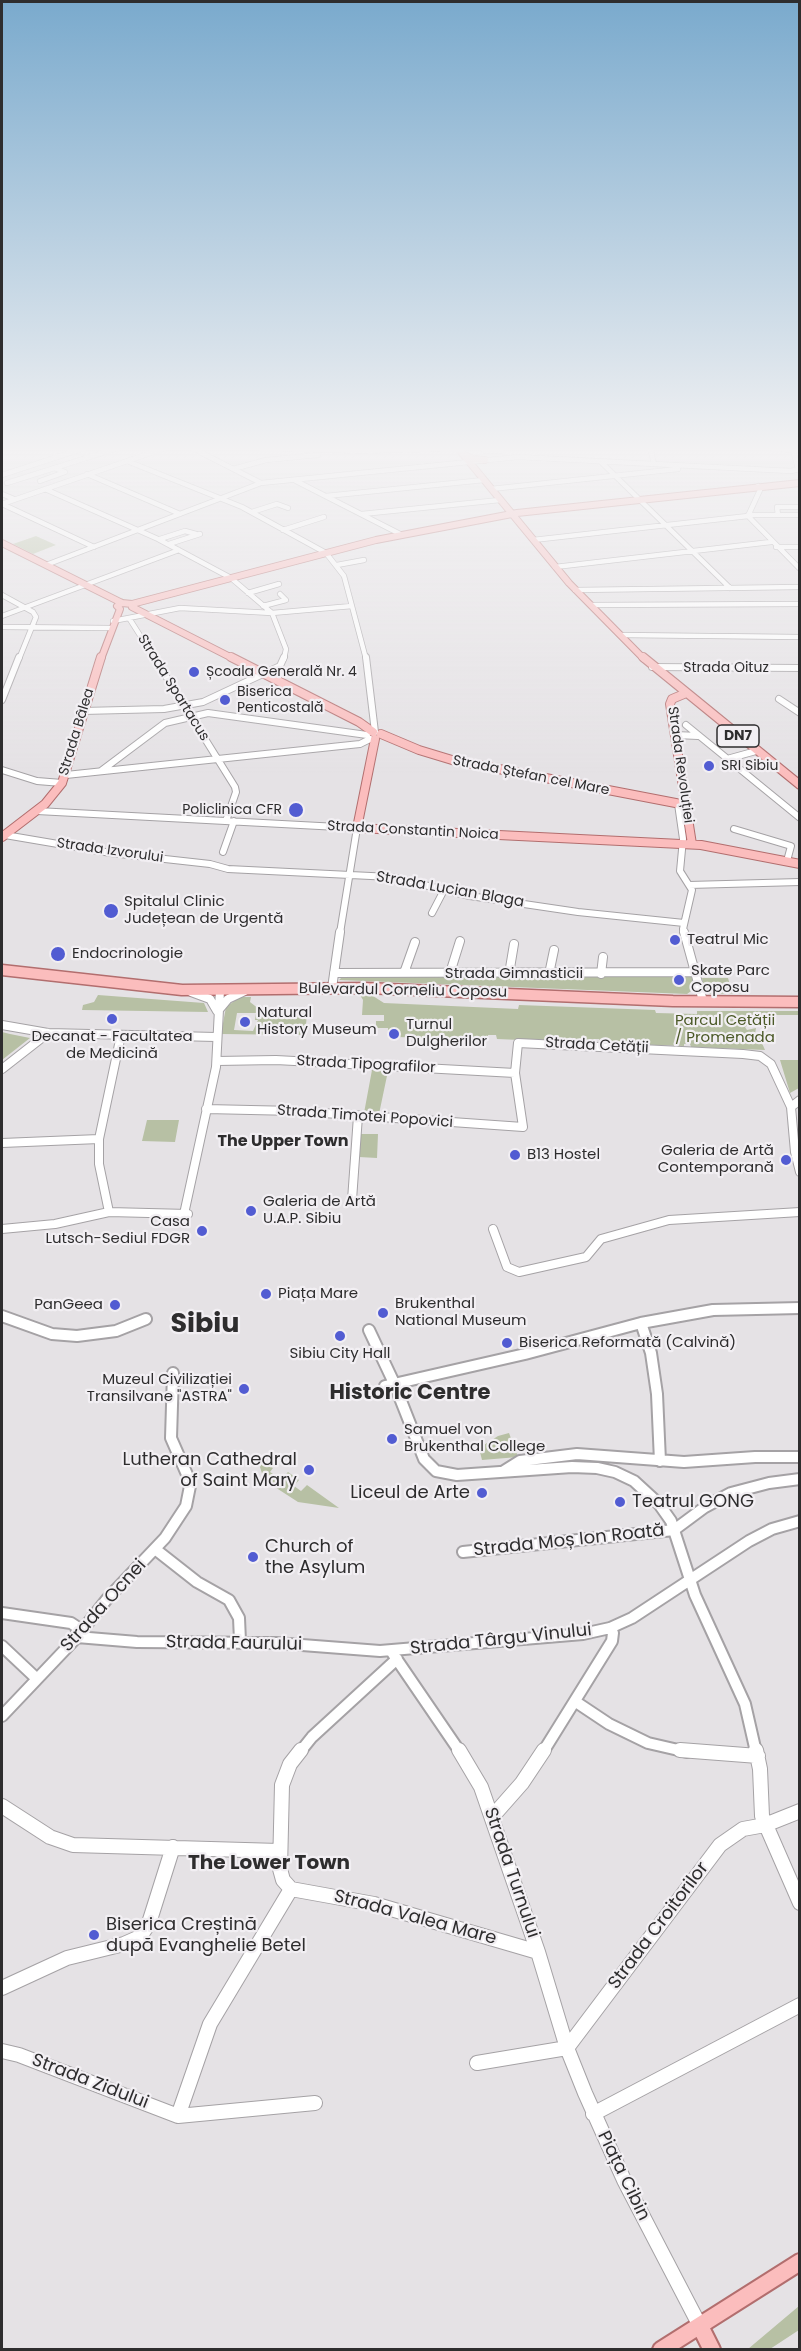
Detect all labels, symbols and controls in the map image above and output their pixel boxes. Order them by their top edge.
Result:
street label: Strada Spartacus [133,632,213,744]
street label: Strada Oituz [683,660,769,676]
place label: Școala Generală Nr. 4 [206,664,357,680]
marker: Școala Generală Nr. 4 [187,665,201,679]
place label: Biserica Penticostală [237,684,324,716]
street label: Strada Bâlea [56,686,98,778]
marker: Biserica Penticostală [218,693,232,707]
street label: Strada Revoluției [663,706,697,824]
road number: DN7 [717,725,759,747]
street label: Strada Ștefan cel Mare [451,753,611,799]
place label: SRI Sibiu [721,758,778,774]
marker: SRI Sibiu [702,759,716,773]
marker: Policlinica CFR [287,801,305,819]
place label: Policlinica CFR [182,802,282,818]
street label: Strada Constantin Noica [327,818,499,844]
street label: Strada Izvorului [56,835,164,867]
street label: Strada Lucian Blaga [374,868,526,912]
place label: Spitalul Clinic Județean de Urgentă [124,893,283,928]
marker: Spitalul Clinic Județean de Urgentă [102,902,120,920]
place label: Teatrul Mic [687,931,769,949]
marker: Teatrul Mic [668,933,682,947]
marker: Endocrinologie [49,945,67,963]
place label: Endocrinologie [72,945,183,963]
place label: Skate Parc Coposu [691,962,770,997]
street label: Strada Gimnasticii [445,965,583,983]
marker: Skate Parc Coposu [672,973,686,987]
street label: Bulevardul Corneliu Coposu [299,980,507,1002]
place label: Natural History Museum [257,1004,377,1039]
marker: Decanat - Facultatea de Medicină [105,1012,119,1026]
park label: Parcul Cetății / Promenada [675,1012,775,1047]
marker: Natural History Museum [238,1015,252,1029]
place label: Turnul Dulgherilor [406,1016,487,1051]
marker: Turnul Dulgherilor [387,1027,401,1041]
place label: Decanat - Facultatea de Medicină [31,1028,193,1063]
street label: Strada Cetății [545,1034,649,1058]
street label: Strada Tipografilor [296,1052,436,1078]
street label: Strada Timotei Popovici [276,1102,454,1132]
district label: The Upper Town [218,1132,348,1152]
place label: Galeria de Artă Contemporană [658,1142,774,1177]
place label: B13 Hostel [527,1146,600,1164]
marker: B13 Hostel [508,1148,522,1162]
marker: Galeria de Artă Contemporană [779,1153,793,1167]
place label: Galeria de Artă U.A.P. Sibiu [263,1193,376,1228]
marker: Galeria de Artă U.A.P. Sibiu [244,1204,258,1218]
place label: Casa Lutsch-Sediul FDGR [45,1213,190,1248]
marker: Casa Lutsch-Sediul FDGR [195,1224,209,1238]
place label: Piața Mare [278,1285,358,1303]
marker: Piața Mare [259,1287,273,1301]
place label: Brukenthal National Museum [395,1295,527,1330]
place label: PanGeea [34,1296,103,1314]
marker: PanGeea [108,1298,122,1312]
marker: Brukenthal National Museum [376,1306,390,1320]
district label: Sibiu [170,1309,240,1341]
marker: Sibiu City Hall [333,1329,347,1343]
place label: Biserica Reformată (Calvină) [519,1334,736,1352]
marker: Biserica Reformată (Calvină) [500,1336,514,1350]
place label: Sibiu City Hall [289,1345,391,1363]
place label: Muzeul Civilizației Transilvane "ASTRA" [87,1371,232,1406]
district label: Historic Centre [329,1381,491,1407]
marker: Muzeul Civilizației Transilvane "ASTRA" [237,1382,251,1396]
place label: Samuel von Brukenthal College [404,1421,545,1456]
marker: Samuel von Brukenthal College [385,1432,399,1446]
place label: Lutheran Cathedral of Saint Mary [122,1449,297,1492]
marker: Lutheran Cathedral of Saint Mary [302,1463,316,1477]
place label: Liceul de Arte [350,1482,470,1504]
marker: Liceul de Arte [475,1486,489,1500]
place label: Teatrul GONG [632,1491,754,1513]
marker: Teatrul GONG [613,1495,627,1509]
street label: Strada Moș Ion Roată [472,1520,666,1562]
place label: Church of the Asylum [265,1536,365,1578]
marker: Church of the Asylum [246,1550,260,1564]
street label: Strada Ocnei [57,1555,151,1657]
street label: Strada Târgu Vinului [409,1620,593,1660]
street label: Strada Faurului [166,1632,302,1656]
street label: Strada Turnului [479,1805,543,1941]
district label: The Lower Town [188,1852,350,1876]
street label: Strada Croitorilor [604,1858,714,1994]
street label: Strada Valea Mare [331,1886,499,1950]
place label: Biserica Creștină după Evanghelie Betel [106,1914,306,1956]
marker: Biserica Creștină după Evanghelie Betel [87,1928,101,1942]
street label: Strada Zidului [29,2050,151,2114]
street label: Piața Cibin [592,2128,654,2224]

